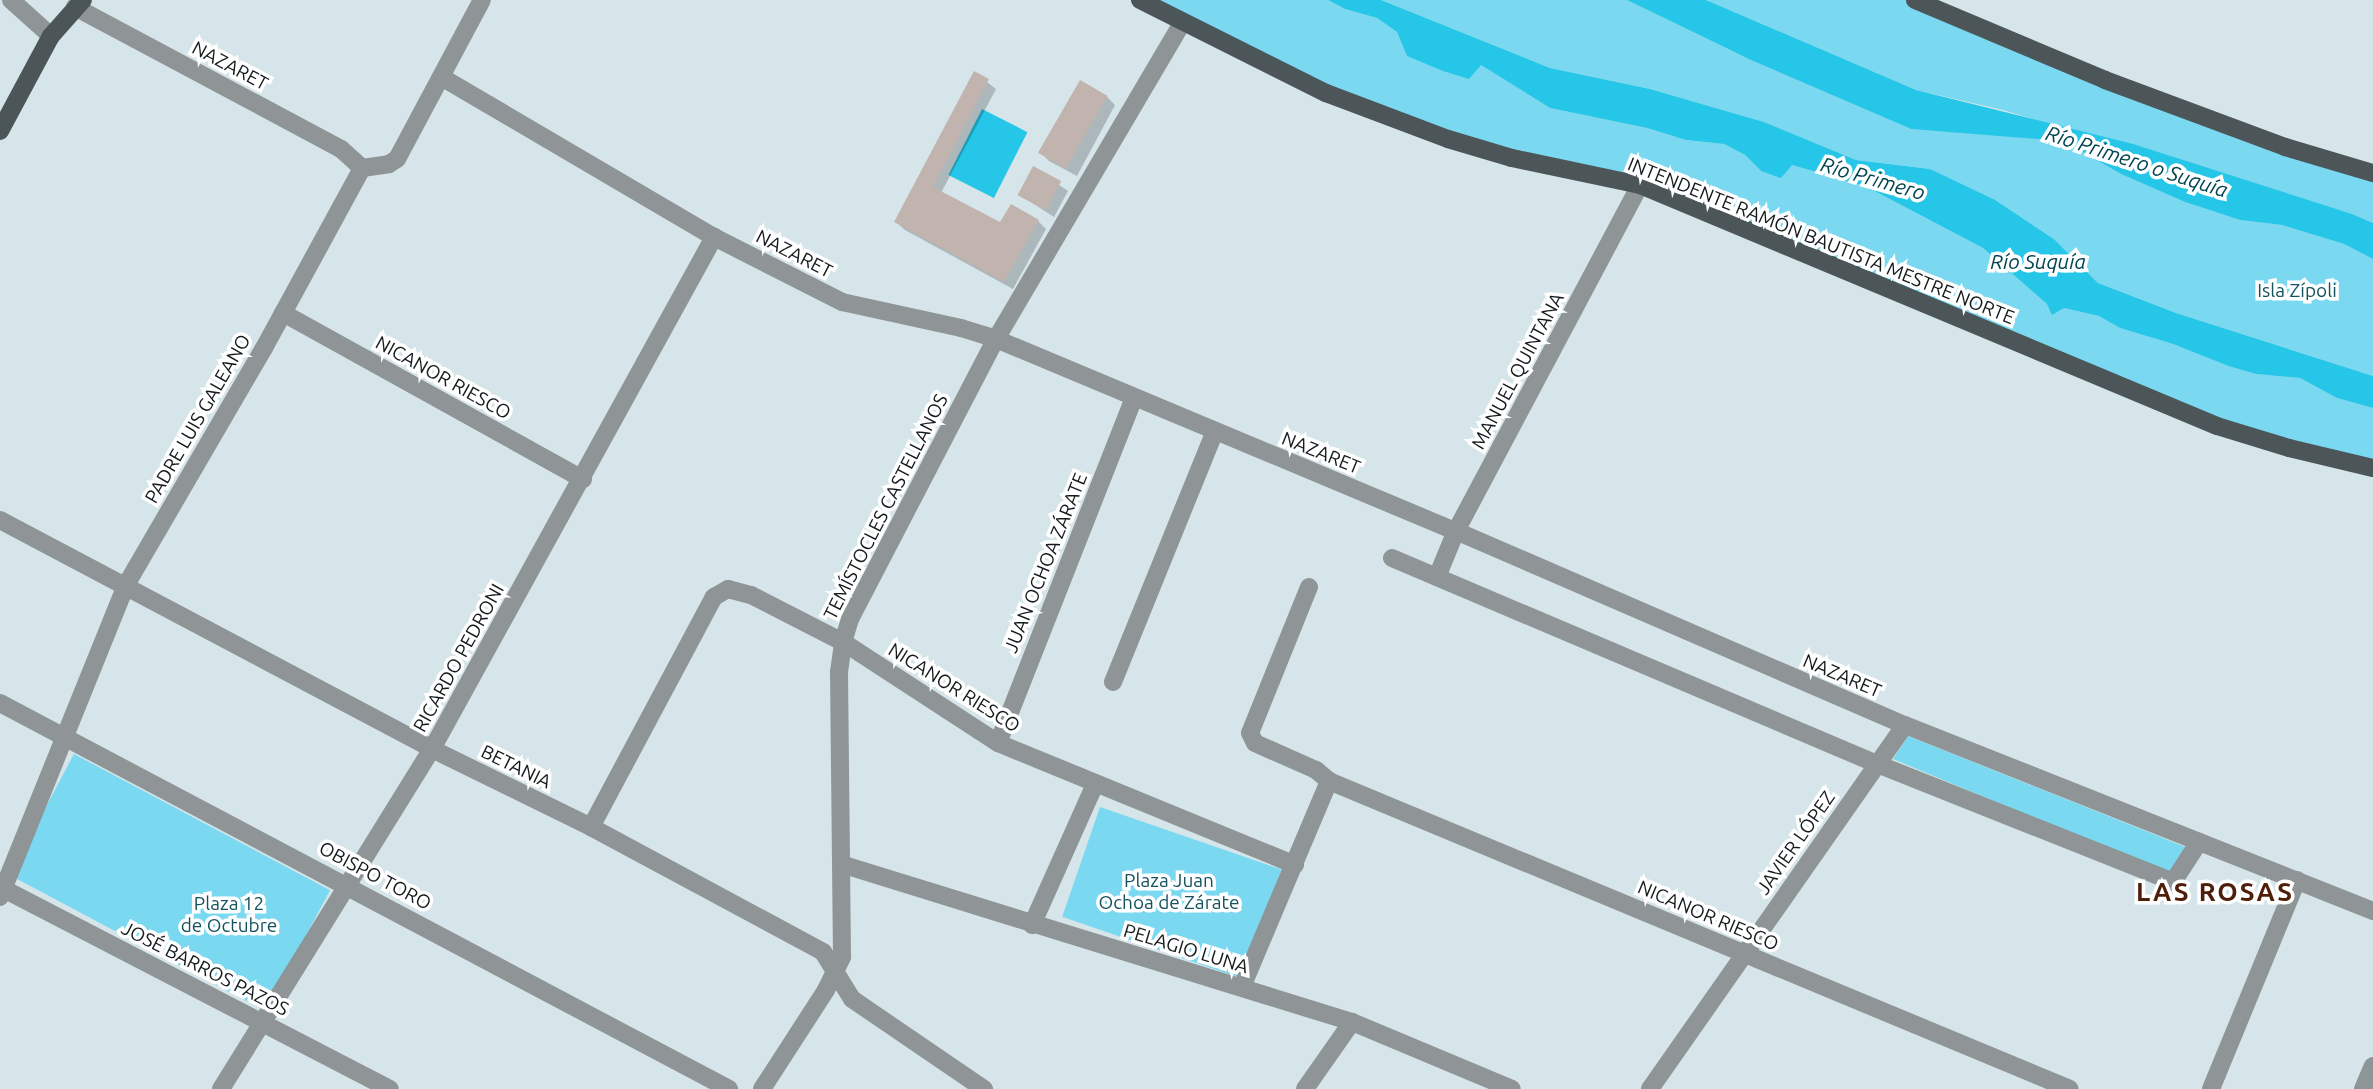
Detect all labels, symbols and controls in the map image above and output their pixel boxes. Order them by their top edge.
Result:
street label: NAZARET [188,37,272,95]
water label: Río Primero o Suquía [2043,120,2231,202]
water label: Río Primero [1818,151,1928,205]
street label: INTENDENTE RAMÓN BAUTISTA MESTRE NORTE [1624,153,2018,329]
street label: NAZARET [752,225,836,283]
water label: Río Suquía [1990,248,2086,274]
park label: Isla Zípoli [2257,280,2337,302]
street label: MANUEL QUINTANA [1467,289,1569,453]
street label: PADRE LUIS GALEANO [140,331,256,507]
street label: NICANOR RIESCO [371,331,515,425]
street label: TEMÍSTOCLES CASTELLANOS [819,390,953,624]
street label: NAZARET [1278,427,1364,479]
street label: JUAN OCHOA ZÁRATE [1000,470,1092,656]
street label: RICARDO PEDRONI [409,580,509,736]
street label: NICANOR RIESCO [884,638,1024,738]
street label: NAZARET [1799,649,1885,703]
street label: BETANIA [477,740,555,794]
street label: JAVIER LÓPEZ [1752,787,1840,899]
street label: OBISPO TORO [315,837,435,915]
park label: Plaza Juan Ochoa de Zárate [1098,870,1240,914]
street label: NICANOR RIESCO [1634,876,1782,956]
district label: LAS ROSAS [2137,876,2293,908]
park label: Plaza 12 de Octubre [181,893,277,937]
street label: JOSÉ BARROS PAZOS [118,917,292,1021]
street label: PELAGIO LUNA [1121,919,1251,979]

